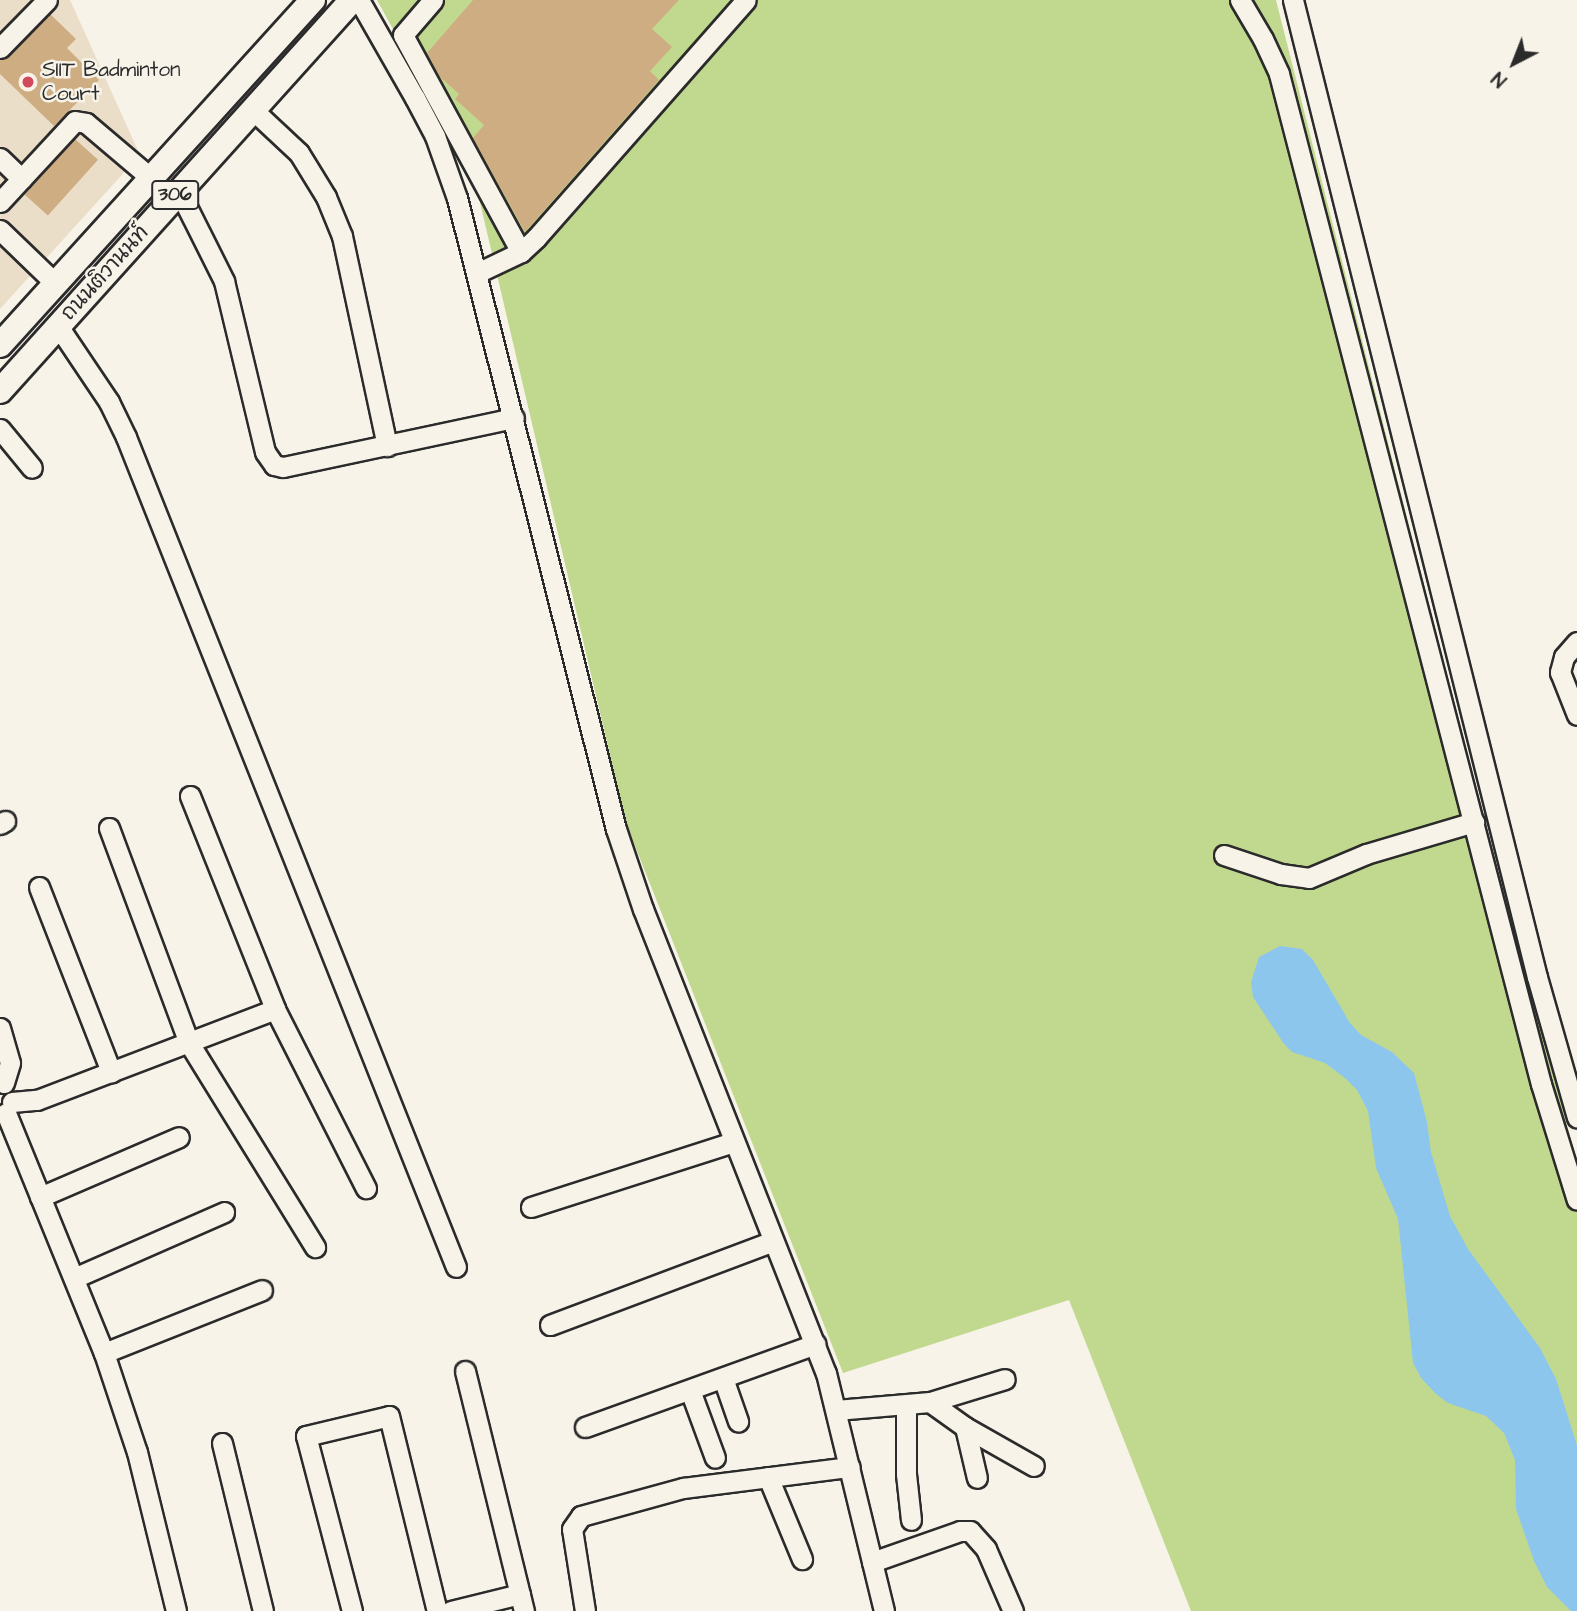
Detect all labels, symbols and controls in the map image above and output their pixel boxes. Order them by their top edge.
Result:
north arrow [1479,28,1549,98]
place label: SIIT Badminton Court [42,57,181,107]
text: N [1486,65,1513,93]
marker: SIIT Badminton Court [20,74,36,90]
road number: 306 [150,180,200,210]
street label: ถนนติวานนท์ [56,220,154,326]

